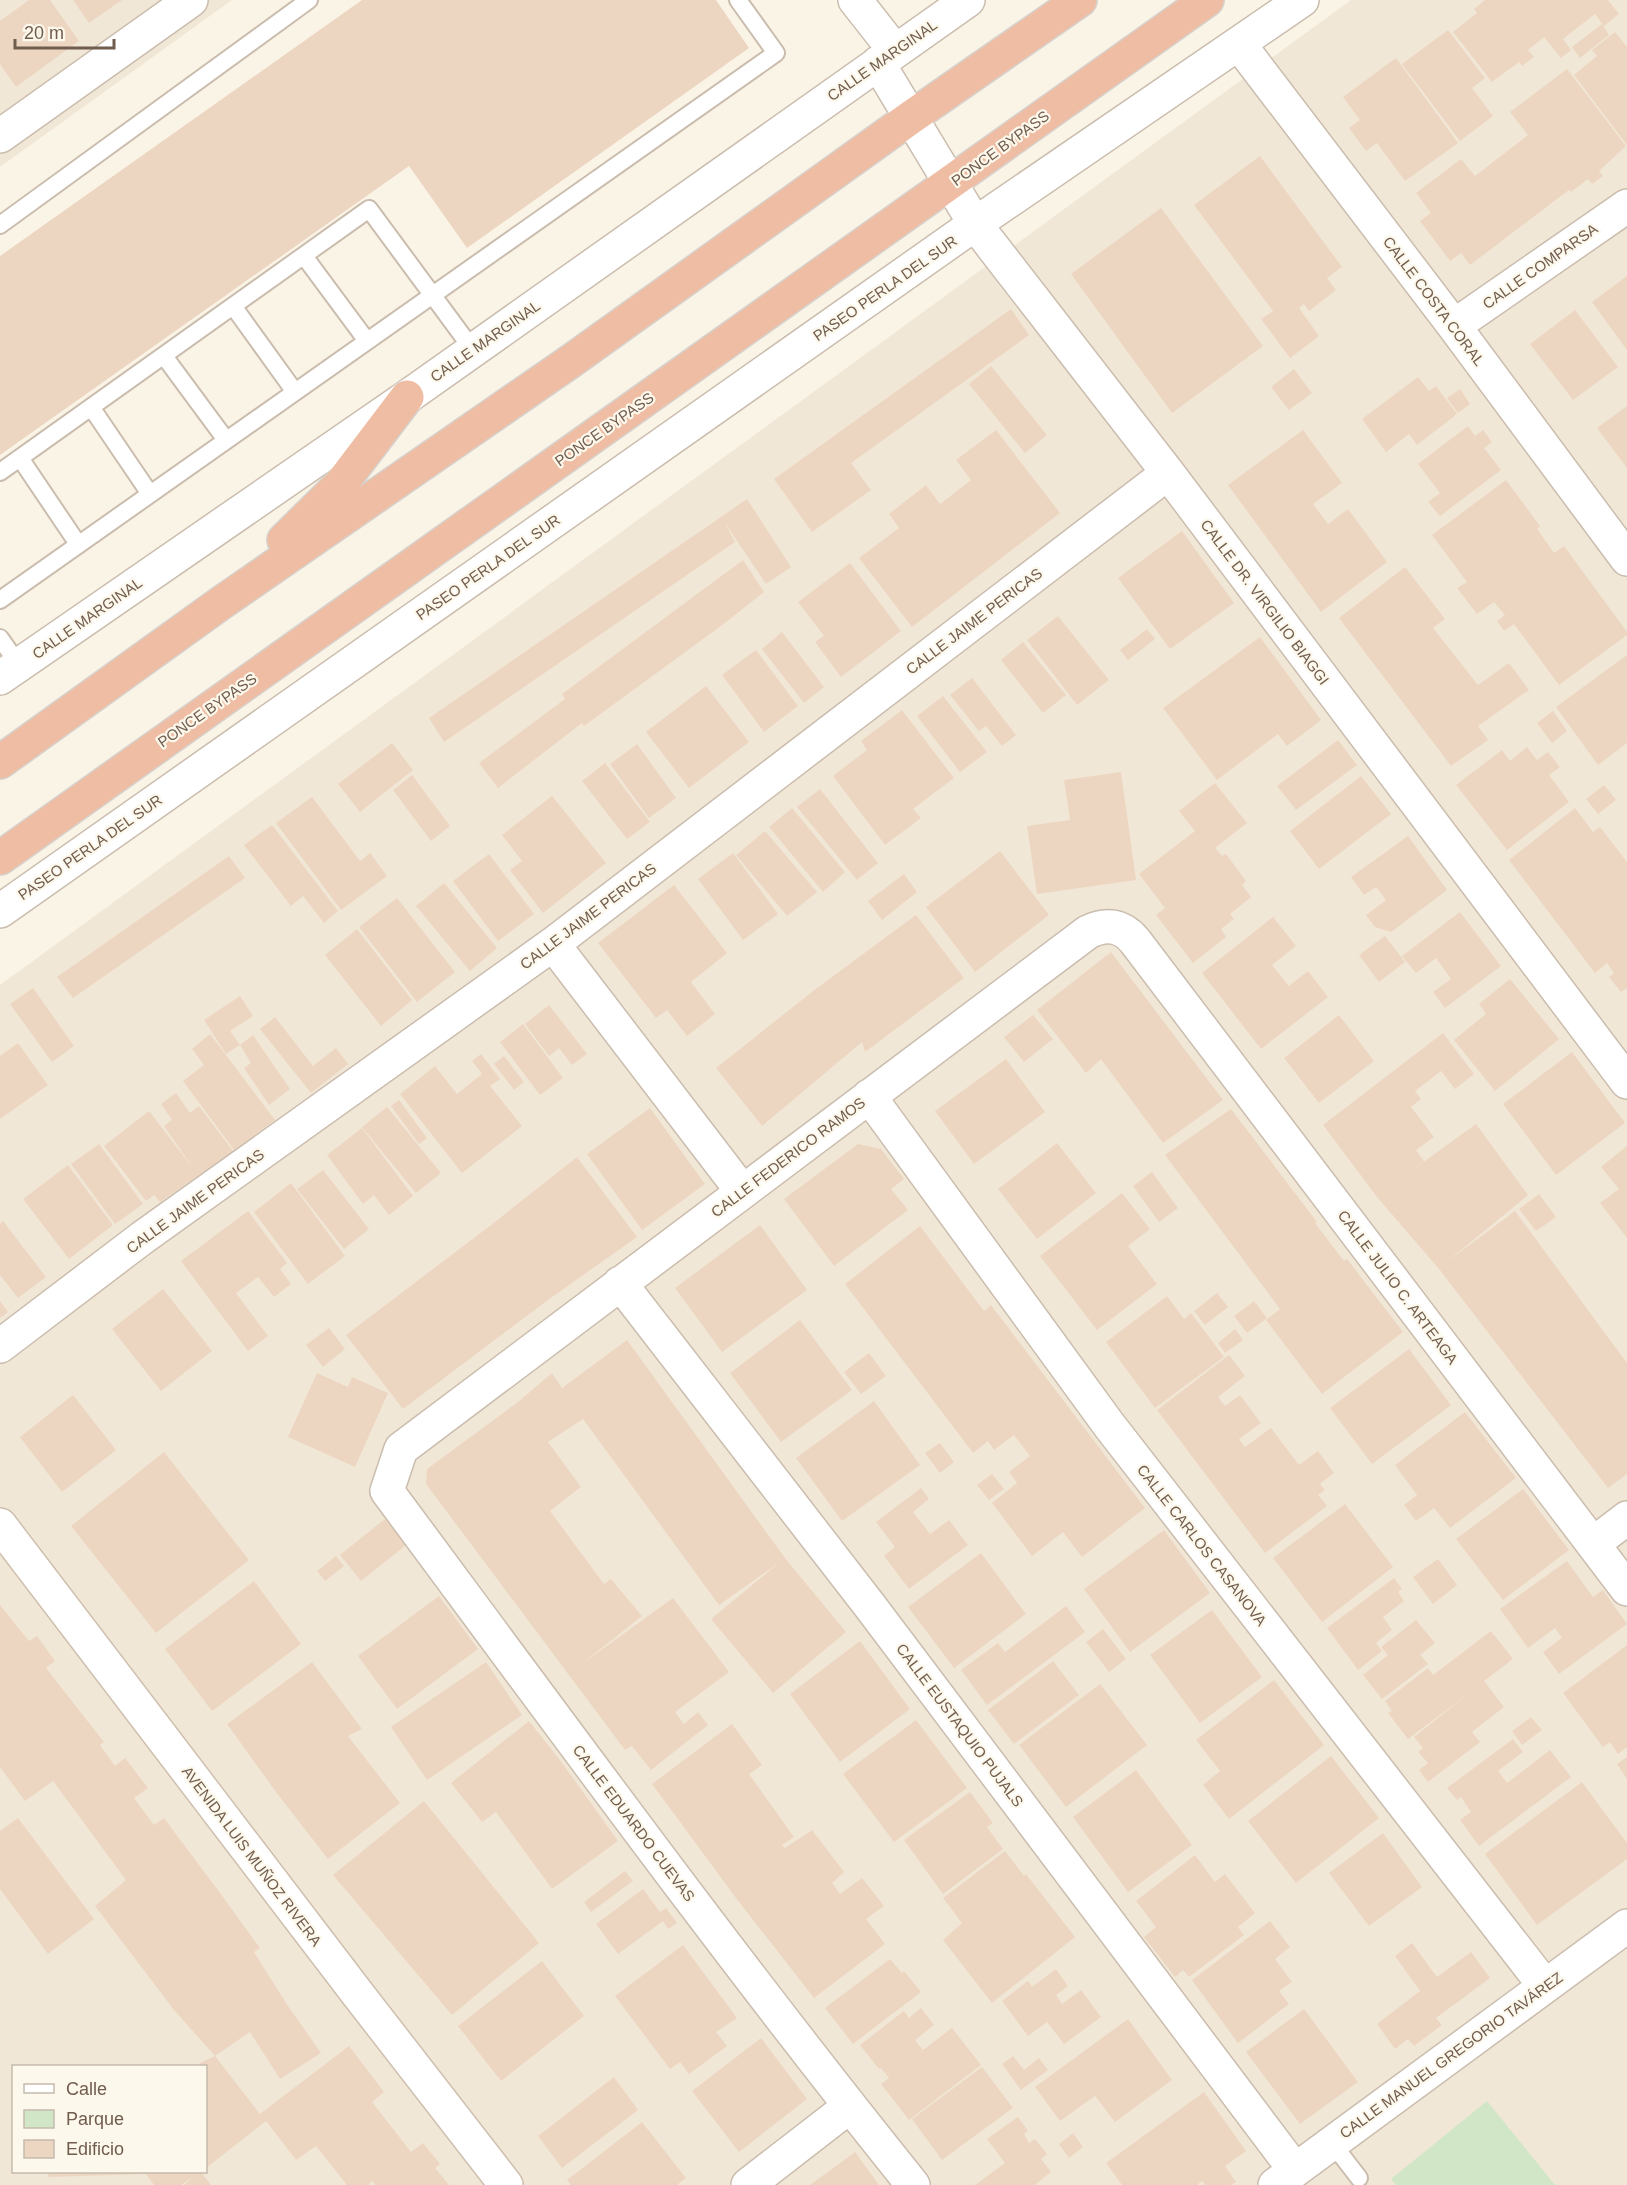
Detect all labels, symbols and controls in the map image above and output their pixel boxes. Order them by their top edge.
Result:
scale bar [15,12,114,50]
street label: CALLE MARGINAL [824,16,940,104]
text: 20 m [24,23,64,43]
street label: PONCE BYPASS [948,107,1052,189]
street label: CALLE COMPARSA [1479,220,1601,312]
street label: PASEO PERLA DEL SUR [810,232,960,344]
street label: CALLE COSTA CORAL [1380,233,1488,369]
street label: CALLE MARGINAL [427,297,543,385]
street label: PONCE BYPASS [551,389,657,469]
street label: PASEO PERLA DEL SUR [413,511,563,623]
street label: CALLE DR. VIRGILIO BIAGGI [1197,516,1333,688]
street label: CALLE JAIME PERICAS [903,564,1045,678]
street label: CALLE MARGINAL [29,574,145,662]
street label: PONCE BYPASS [154,670,260,750]
street label: PASEO PERLA DEL SUR [15,791,165,903]
street label: CALLE JAIME PERICAS [517,859,659,973]
street label: CALLE FEDERICO RAMOS [708,1094,868,1220]
street label: CALLE JAIME PERICAS [123,1145,267,1257]
street label: CALLE JULIO C. ARTEAGA [1335,1207,1461,1367]
street label: CALLE CARLOS CASANOVA [1134,1461,1270,1629]
street label: CALLE EUSTAQUIO PUJALS [893,1640,1027,1810]
street label: CALLE EDUARDO CUEVAS [570,1741,698,1905]
street label: AVENIDA LUIS MUÑOZ RIVERA [179,1763,325,1949]
street label: CALLE MANUEL GREGORIO TAVÁREZ [1336,1968,1566,2142]
legend [12,2065,207,2173]
text: Calle [66,2079,107,2099]
text: Parque [66,2109,124,2129]
text: Edificio [66,2139,124,2159]

